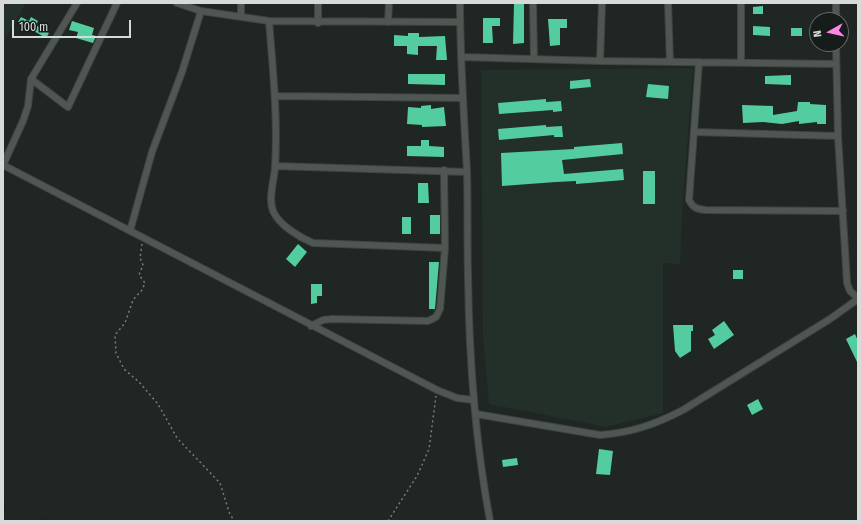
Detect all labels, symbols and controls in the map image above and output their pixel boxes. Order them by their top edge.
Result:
scale bar [14,12,133,38]
north arrow [809,12,849,52]
text: 100 m [19,20,48,34]
text: N [811,29,825,38]

